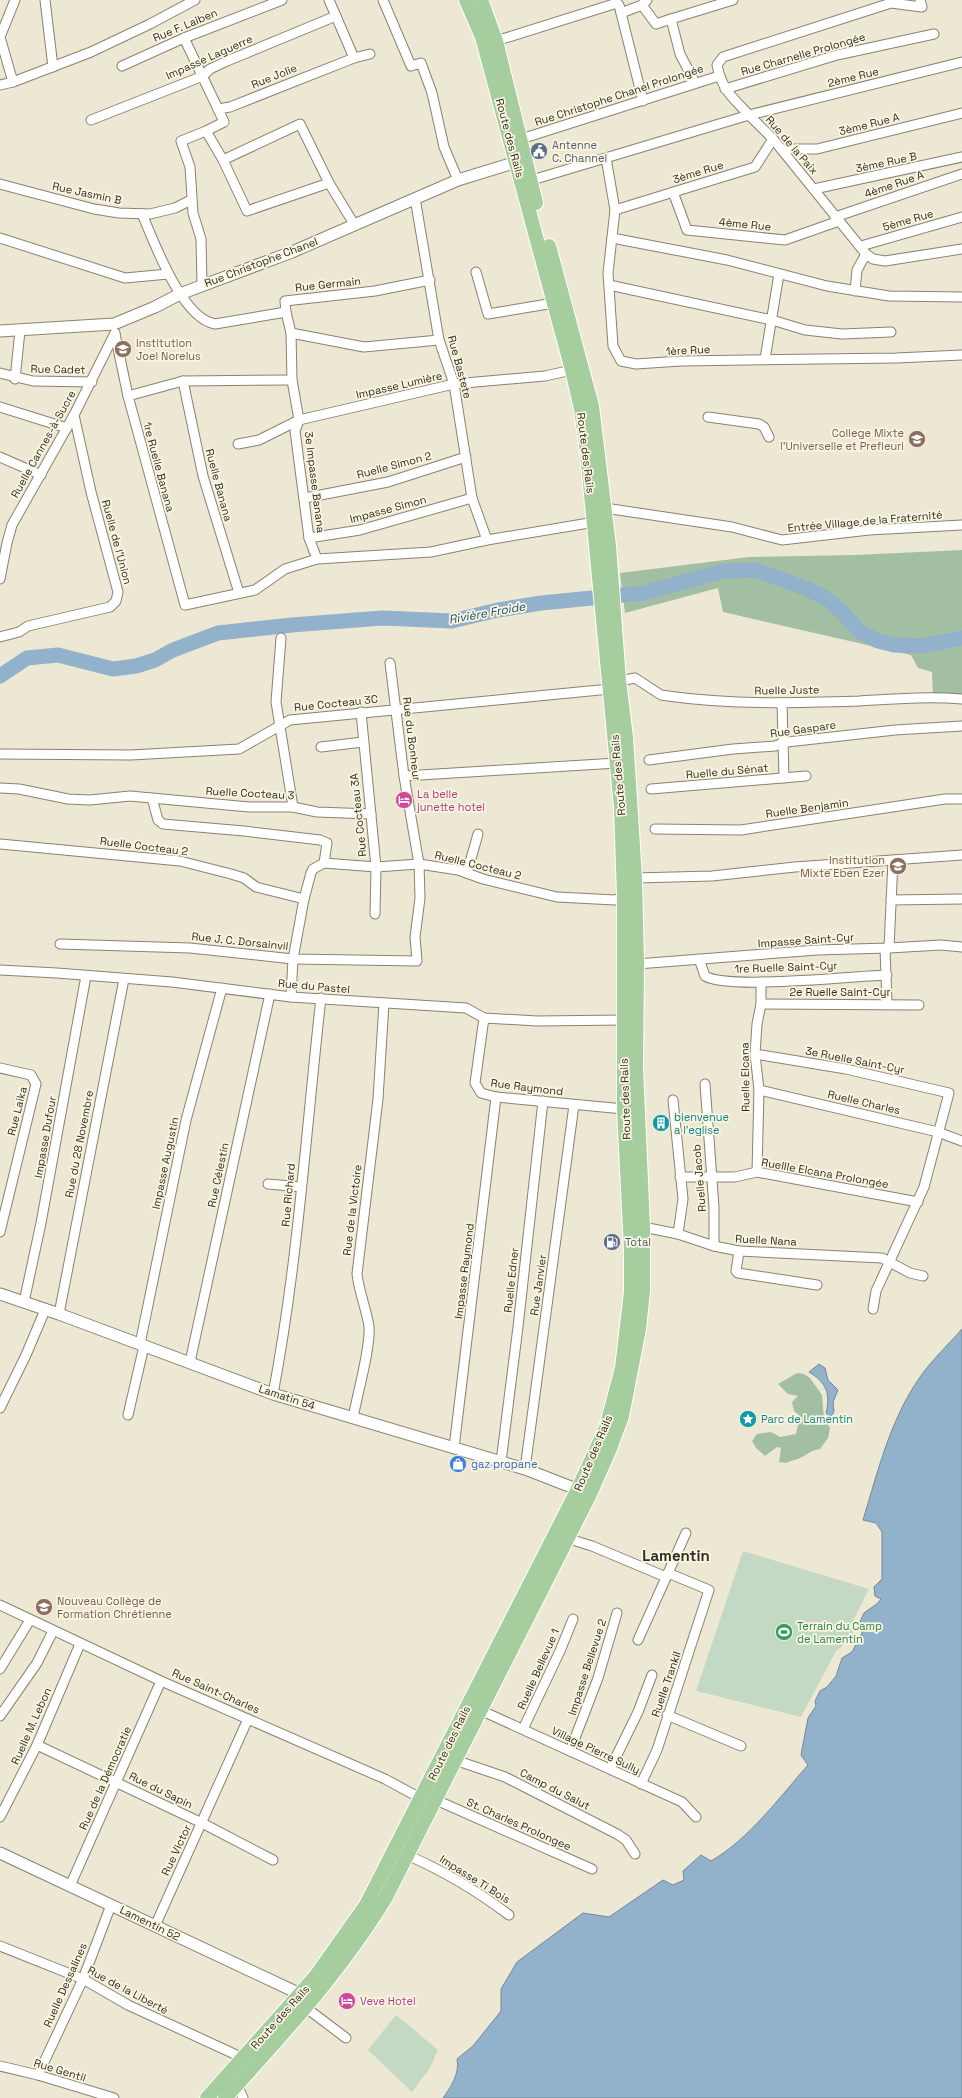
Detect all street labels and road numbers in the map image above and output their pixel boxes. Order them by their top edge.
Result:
street label: Rue F. Laiben [151,5,219,45]
street label: Rue Charnelle Prolongée [739,29,867,79]
street label: Impasse Laguerre [163,32,255,82]
street label: Rue Jolie [249,61,299,91]
street label: Rue Christophe Chanel Prolongée [533,61,705,129]
street label: 2ème Rue [826,64,880,90]
street label: Route des Rails [493,97,527,179]
street label: 3ème Rue A [837,110,901,138]
street label: Rue de la Paix [763,113,822,178]
street label: 3ème Rue B [854,149,918,175]
street label: 3ème Rue [671,158,725,186]
street label: 4ème Rue A [862,167,926,201]
street label: Rue Jasmin B [51,179,123,207]
street label: 5ème Rue [881,206,935,234]
street label: 4ème Rue [718,214,772,234]
street label: Rue Christophe Chanel [202,234,320,290]
street label: Rue Germain [294,274,362,294]
street label: Rue Bastete [445,334,475,400]
street label: 1ère Rue [665,342,711,358]
street label: Rue Cadet [31,362,85,376]
street label: Impasse Lumière [354,368,444,402]
street label: Ruelle Cannes-à-Sucre [8,388,78,500]
street label: Route des Rails [574,412,598,494]
street label: 1re Ruelle Banana [140,420,178,514]
street label: 3e Impasse Banana [302,430,328,534]
street label: Ruelle Banana [203,447,236,524]
street label: Ruelle Simon 2 [355,448,433,482]
street label: Impasse Simon [348,492,428,526]
street label: Ruelle de l'Union [99,498,135,586]
street label: Entrée Village de la Fraternité [787,507,943,535]
street label: Ruelle Juste [754,682,820,698]
street label: Rue Cocteau 3C [293,692,379,714]
street label: Rue du Bonheur [400,696,424,782]
street label: Rue Gaspare [769,717,837,741]
street label: Route des Rails [607,734,629,816]
street label: Ruelle du Sénat [685,760,769,782]
street label: Rue Cocteau 3A [347,772,369,857]
street label: Ruelle Cocteau 3 [205,784,295,802]
street label: Ruelle Benjamin [765,795,849,821]
street label: Ruelle Cocteau 2 [99,834,189,858]
street label: Ruelle Cocteau 2 [433,847,523,883]
street label: Rue J. C. Dorsainvil [191,929,289,953]
street label: Impasse Saint-Cyr [757,930,855,950]
street label: 1re Ruelle Saint-Cyr [734,958,838,976]
street label: Rue du Pastel [277,976,351,996]
street label: 2e Ruelle Saint-Cyr [789,985,891,999]
street label: Ruelle Elcana [737,1041,753,1112]
street label: 3e Ruelle Saint-Cyr [804,1043,906,1077]
street label: Route des Rails [617,1058,633,1140]
street label: Rue Raymond [490,1076,564,1098]
street label: Rue Laika [4,1084,30,1137]
street label: Ruelle Charles [826,1087,902,1117]
street label: Rue du 28 Novembre [62,1089,96,1199]
street label: Impasse Dufour [31,1095,59,1179]
street label: Impasse Augustin [148,1116,182,1210]
street label: Rue Célestin [204,1141,232,1209]
street label: Ruelle Jacob [689,1144,709,1212]
street label: Ruellle Elcana Prolongée [760,1155,890,1191]
street label: Rue Richard [278,1163,298,1227]
street label: Rue de la Victoire [339,1164,365,1256]
street label: Impasse Raymond [451,1222,477,1320]
street label: Ruelle Nana [735,1231,798,1249]
street label: Ruelle Edner [501,1247,521,1313]
street label: Rue Janvier [527,1254,549,1316]
street label: Lamatin 54 [257,1381,317,1413]
street label: Route des Rails [571,1413,615,1493]
street label: Impasse Bellevue 2 [565,1617,609,1717]
street label: Ruelle Bellevue 1 [514,1626,562,1712]
street label: Ruelle Trankil [648,1649,684,1719]
street label: Rue Saint-Charles [170,1665,262,1717]
street label: Ruelle M. Lebon [8,1685,54,1767]
street label: Route des Rails [425,1703,473,1783]
street label: Village Pierre Sully [549,1723,643,1777]
street label: Rue de la Démocratie [76,1724,134,1832]
street label: Camp du Salut [518,1765,592,1813]
street label: Rue du Sapin [127,1769,195,1811]
street label: St. Charles Prolongee [465,1795,573,1853]
street label: Rue Victor [158,1822,194,1878]
street label: Impasse Ti Bois [437,1852,513,1906]
street label: Lamentin 52 [118,1902,183,1944]
street label: Ruelle Dessalines [40,1940,90,2029]
street label: Rue de la Liberté [85,1963,171,2017]
street label: Route des Rails [248,1982,313,2052]
street label: Rue Gentil [32,2055,88,2085]

